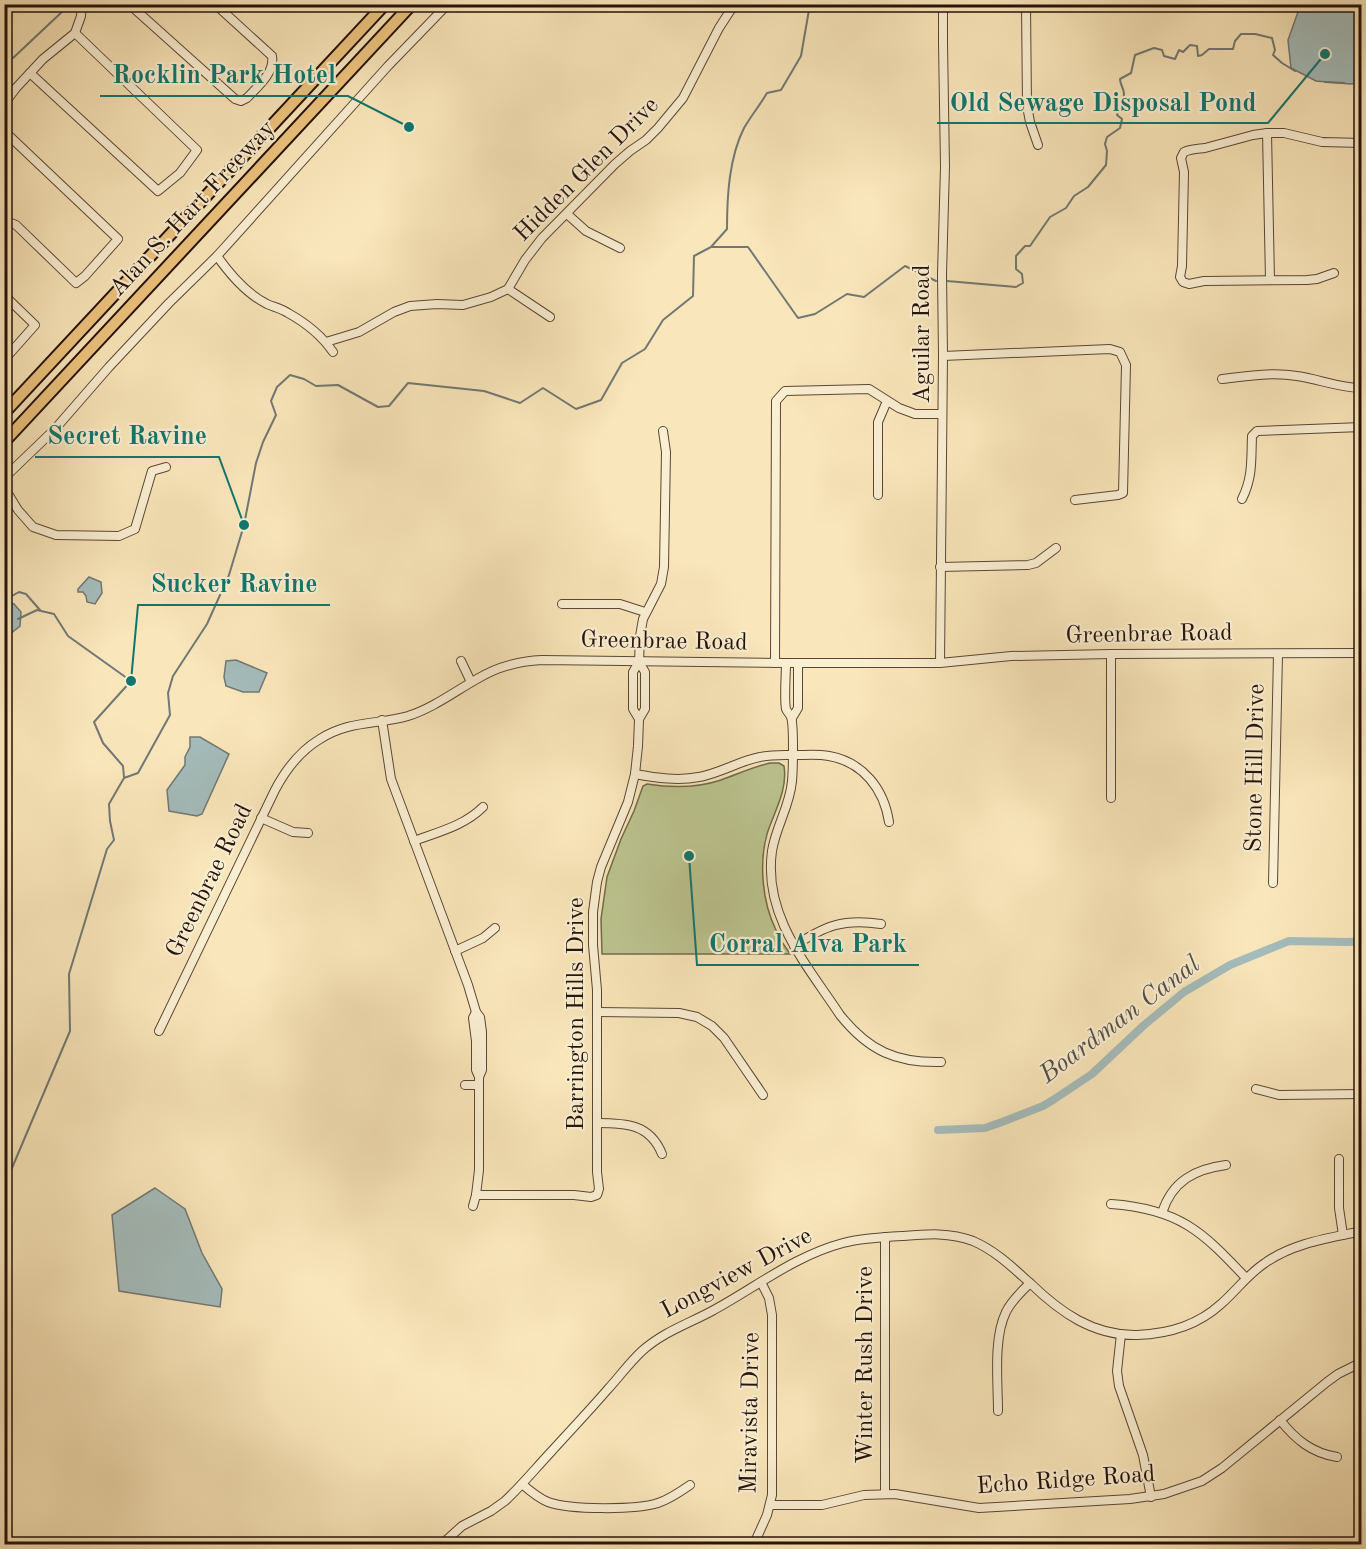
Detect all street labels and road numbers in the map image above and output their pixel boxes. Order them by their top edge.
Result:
street label: Hidden Glen Drive [510,93,664,247]
street label: Alan S. Hart Freeway [106,116,281,302]
street label: Aguilar Road [911,265,935,403]
street label: Greenbrae Road [1065,622,1233,648]
street label: Greenbrae Road [580,629,748,655]
street label: Stone Hill Drive [1243,683,1269,853]
street label: Greenbrae Road [163,801,257,961]
street label: Barrington Hills Drive [565,897,589,1131]
street label: Longview Drive [658,1224,816,1324]
street label: Winter Rush Drive [854,1266,878,1464]
street label: Miravista Drive [738,1332,764,1494]
street label: Echo Ridge Road [976,1463,1156,1499]

